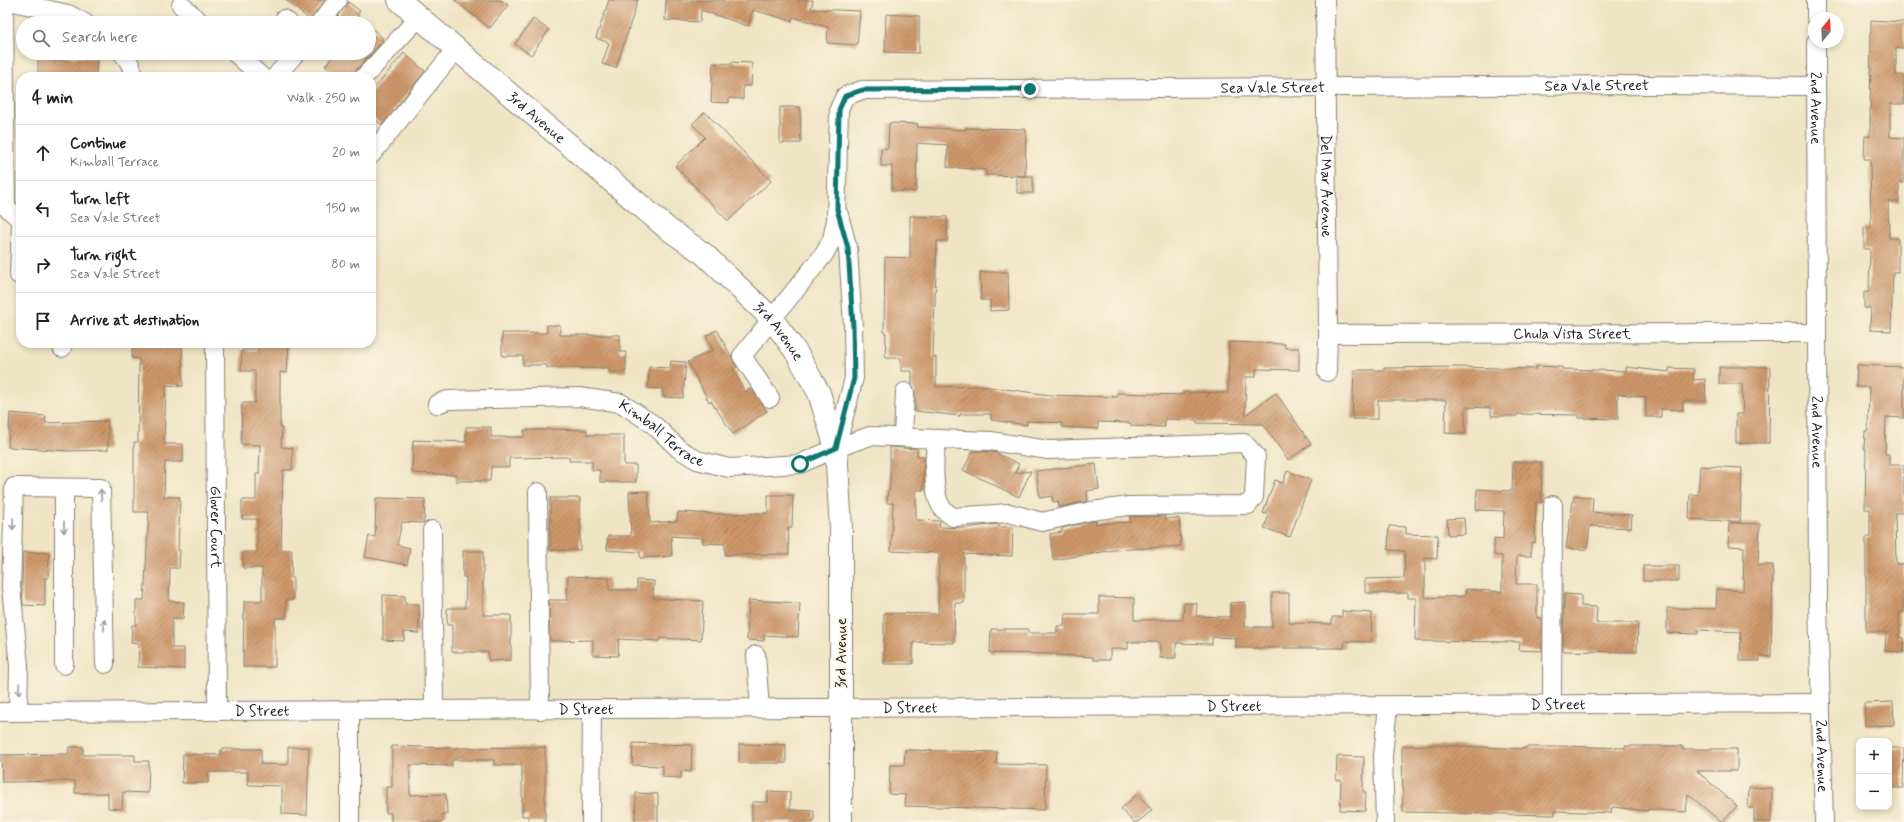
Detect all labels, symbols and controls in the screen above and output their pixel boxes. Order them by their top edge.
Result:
north arrow [1808,12,1844,48]
search box [16,16,376,60]
icon: search [30,27,52,49]
text: Search here [62,28,138,48]
street label: 2nd Avenue [1805,72,1825,144]
street label: Sea Vale Street [1544,76,1649,97]
street label: Sea Vale Street [1220,78,1325,99]
route end [1021,80,1039,98]
text: 4 min [32,87,73,109]
street label: 3rd Avenue [503,88,570,149]
text: Walk · 250 m [287,90,360,107]
text: Continue [70,134,126,154]
street label: Del Mar Avenue [1315,134,1336,238]
icon: ahead [32,142,54,164]
text: 20 m [332,144,360,161]
text: Kimball Terrace [70,154,159,171]
text: Turn left [70,190,130,210]
icon: left [32,198,54,220]
text: 150 m [326,200,360,217]
text: Sea Vale Street [70,210,161,227]
text: Turn right [70,246,137,266]
icon: right [32,254,54,276]
text: 80 m [331,256,360,273]
text: Sea Vale Street [70,266,161,283]
street label: 3rd Avenue [749,298,808,365]
icon: arrive [32,310,54,332]
text: Arrive at destination [70,311,199,331]
street label: Chula Vista Street [1513,324,1631,345]
street label: Kimball Terrace [615,395,706,472]
street label: 2nd Avenue [1806,396,1827,468]
route start [791,455,809,473]
street label: Glover Court [205,486,225,568]
one-way arrow [97,489,104,502]
one-way arrow [9,517,17,530]
one-way arrow [60,520,68,533]
street label: 3rd Avenue [832,618,852,688]
one-way arrow [100,619,108,632]
one-way arrow [15,682,23,695]
street label: D Street [1531,695,1586,715]
street label: D Street [1207,697,1262,717]
street label: D Street [883,698,938,719]
street label: D Street [559,700,614,720]
street label: D Street [235,702,290,722]
street label: 2nd Avenue [1810,719,1832,793]
map controls [1856,738,1892,810]
button: + [1856,738,1892,774]
button: − [1856,774,1892,810]

